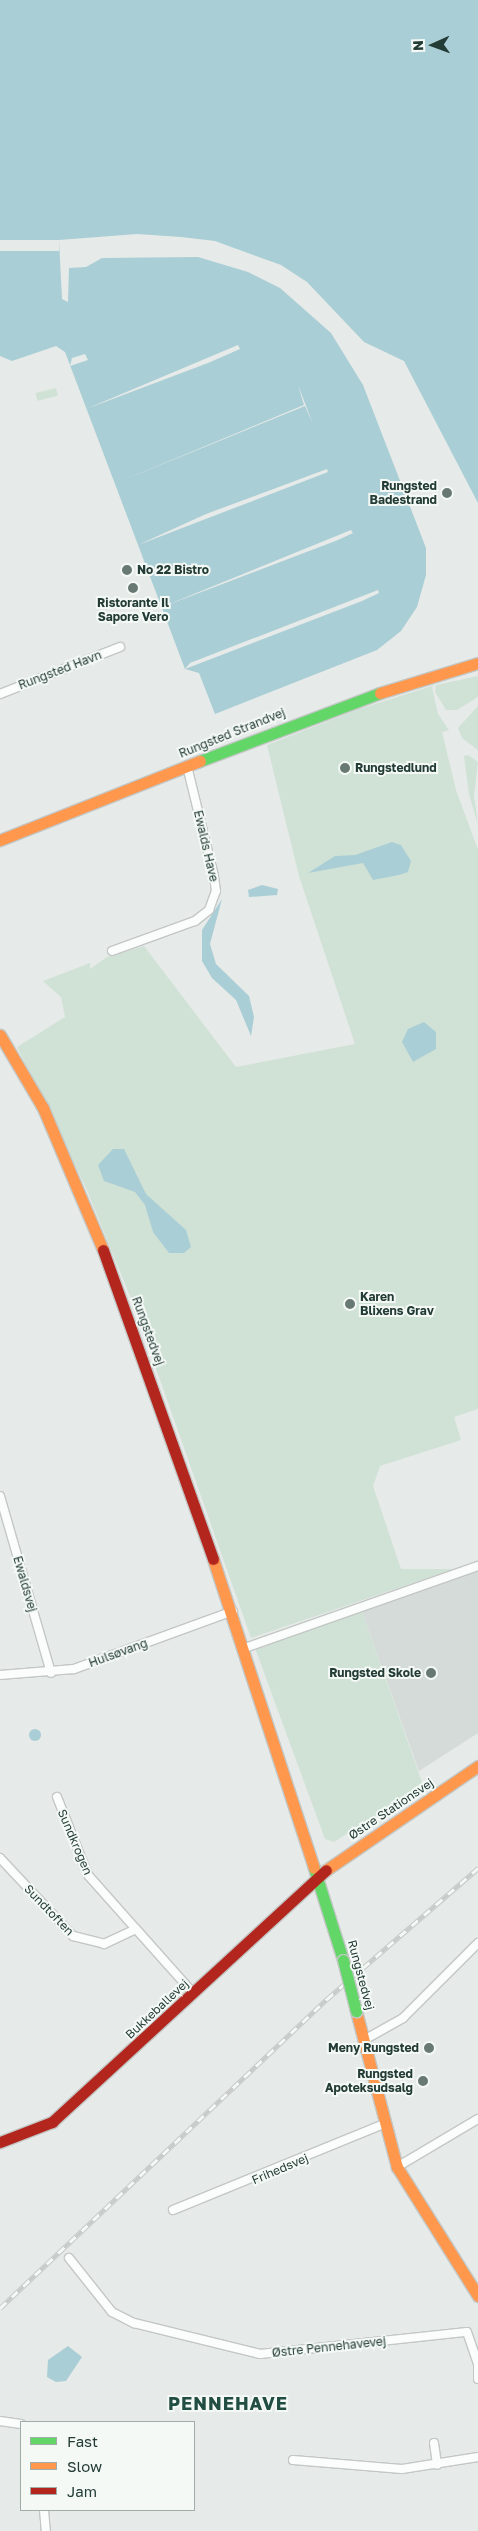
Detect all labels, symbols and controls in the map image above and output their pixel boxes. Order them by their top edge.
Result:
north arrow [408,20,458,70]
text: N [409,40,426,51]
place label: Rungsted Badestrand [370,479,437,507]
marker: Rungsted Badestrand [441,487,453,499]
place label: No 22 Bistro [137,563,209,577]
marker: No 22 Bistro [121,564,133,576]
marker: Ristorante Il Sapore Vero [127,582,139,594]
place label: Ristorante Il Sapore Vero [97,596,169,624]
street label: Rungsted Havn [16,647,104,693]
street label: Rungsted Strandvej [177,705,287,761]
place label: Rungstedlund [355,761,437,775]
marker: Rungstedlund [339,762,351,774]
street label: Ewalds Have [191,809,221,883]
place label: Karen Blixens Grav [360,1290,434,1318]
street label: Rungstedvej [129,1295,167,1367]
marker: Karen Blixens Grav [344,1298,356,1310]
street label: Ewaldsvej [10,1554,40,1614]
street label: Hulsøvang [87,1636,149,1670]
place label: Rungsted Skole [329,1666,421,1680]
marker: Rungsted Skole [425,1667,437,1679]
street label: Østre Stationsvej [346,1775,436,1843]
street label: Sundkrogen [55,1807,95,1877]
street label: Sundtoften [21,1882,77,1938]
street label: Rungstedvej [345,1938,377,2012]
street label: Bukkeballevej [123,1976,191,2042]
place label: Meny Rungsted [328,2041,419,2055]
marker: Meny Rungsted [423,2042,435,2054]
place label: Rungsted Apoteksudsalg [325,2067,413,2095]
marker: Rungsted Apoteksudsalg [417,2075,429,2087]
street label: Frihedsvej [250,2151,310,2187]
street label: Østre Pennehavevej [271,2334,387,2360]
district label: PENNEHAVE [167,2392,289,2414]
legend [20,2421,195,2511]
text: Fast [67,2432,98,2450]
text: Slow [67,2457,102,2475]
text: Jam [67,2482,97,2500]

